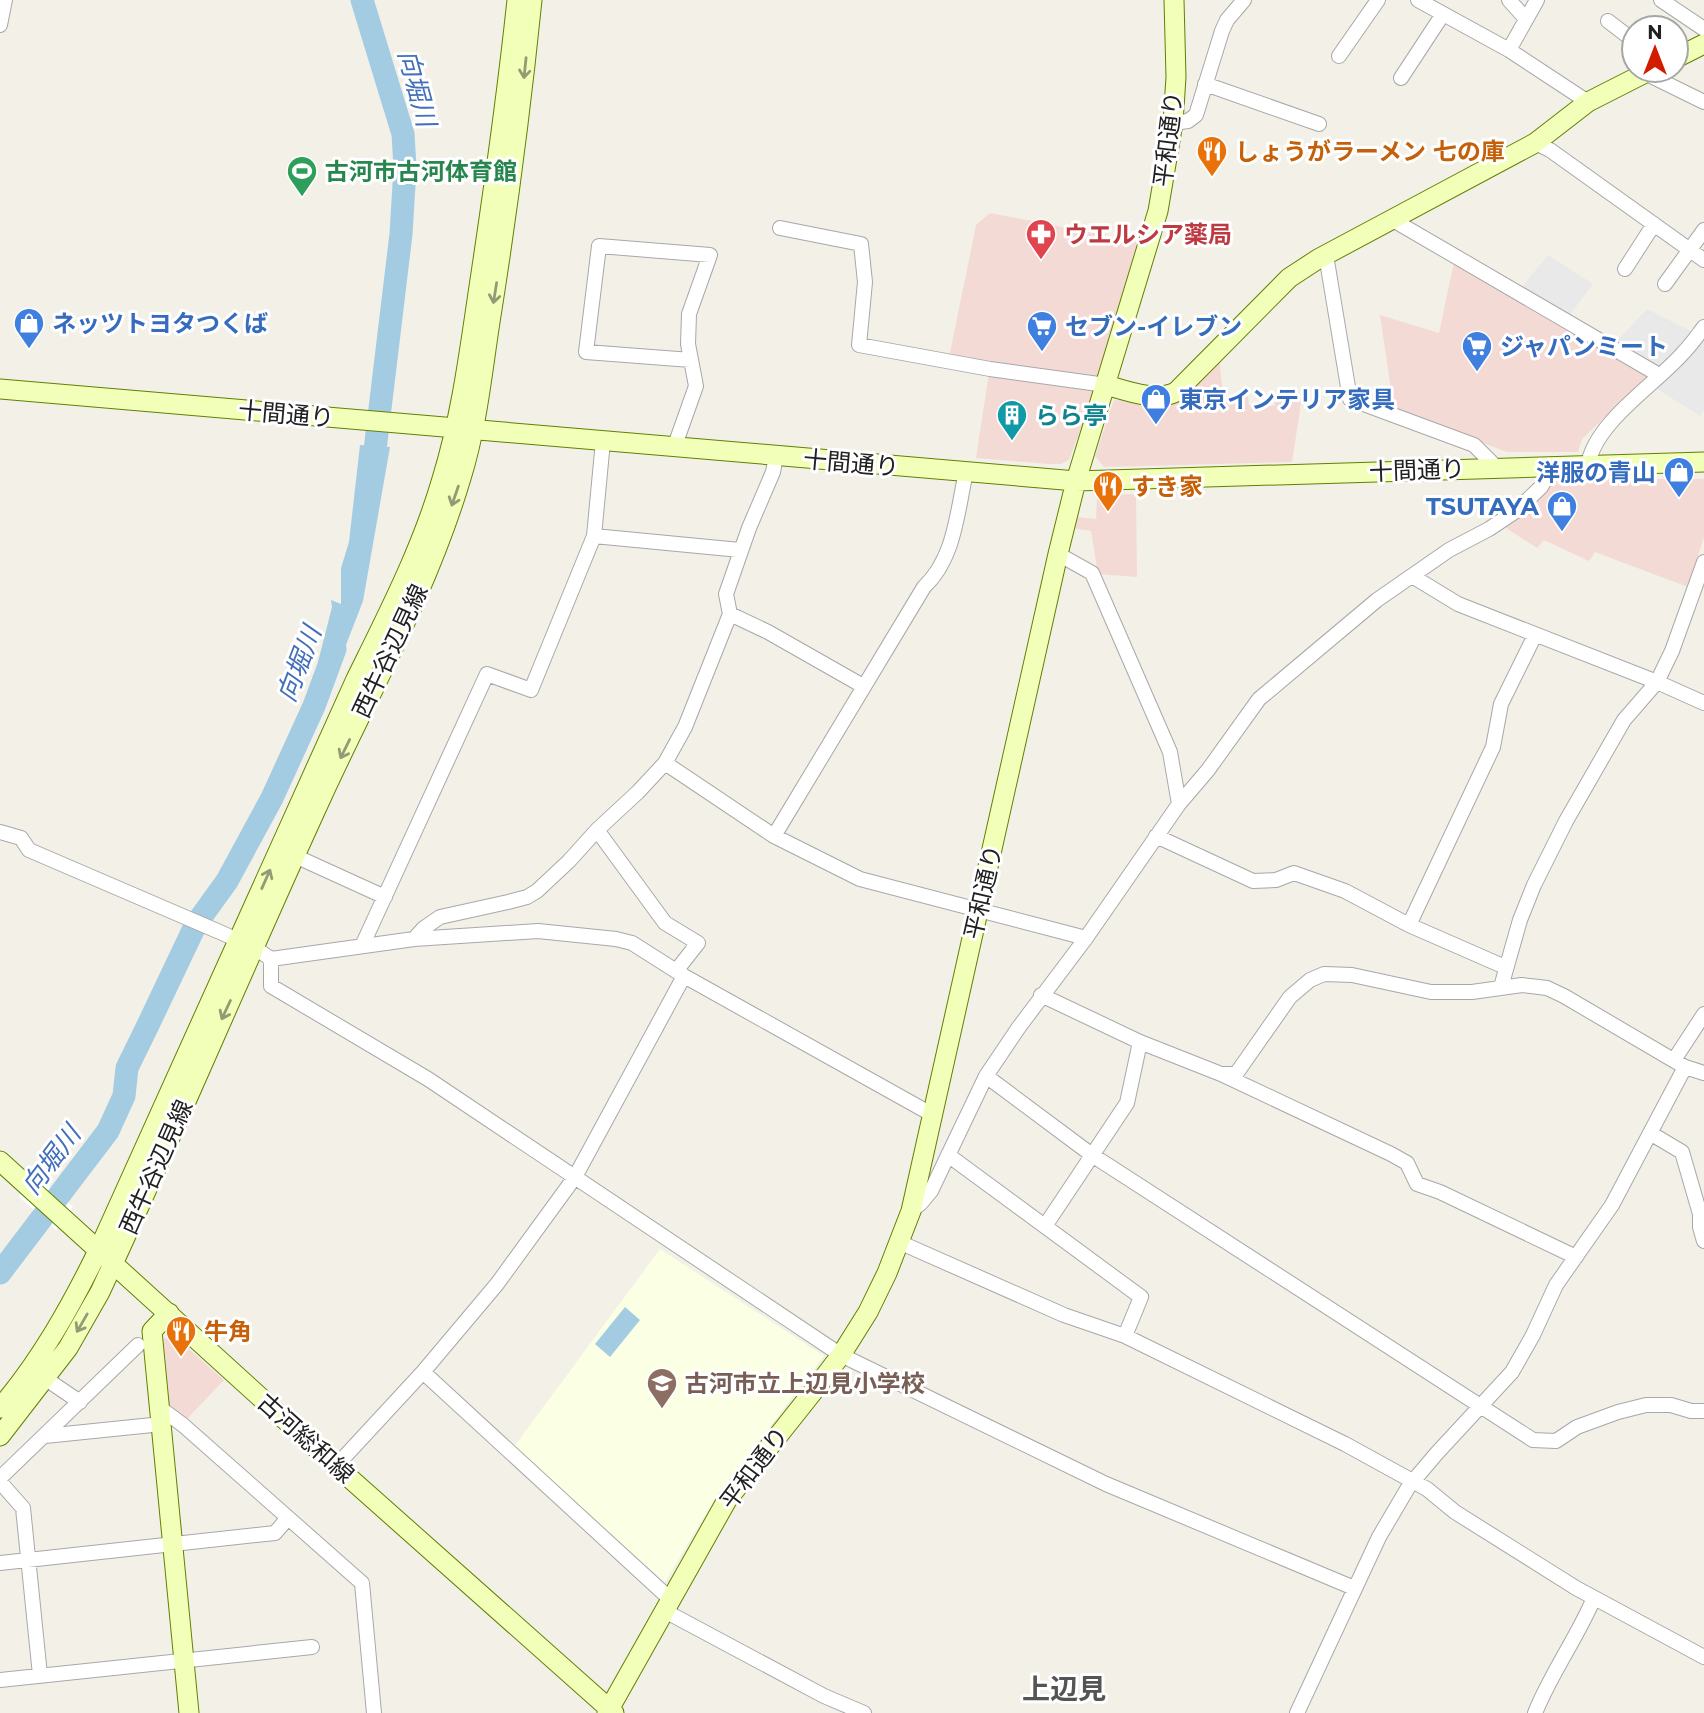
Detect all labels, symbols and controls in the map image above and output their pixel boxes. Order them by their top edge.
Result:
north arrow [1620,14,1690,84]
text: N [1647,21,1663,44]
water label: 向堀川 [391,46,443,133]
one-way arrow [518,56,531,79]
street label: 平和通り [1148,90,1188,188]
restaurant icon: しょうがラーメン 七の庫 [1195,134,1229,178]
place label: しょうがラーメン 七の庫 [1235,137,1505,166]
sports icon: 古河市古河体育館 [285,154,319,198]
place label: 古河市古河体育館 [325,157,517,186]
pharmacy icon: ウエルシア薬局 [1024,217,1058,261]
place label: ウエルシア薬局 [1064,220,1232,249]
one-way arrow [488,282,501,304]
shop icon: ネッツトヨタつくば [12,306,46,350]
place label: ネッツトヨタつくば [52,309,268,338]
supermarket icon: セブン-イレブン [1025,309,1059,353]
place label: セブン-イレブン [1065,312,1242,341]
supermarket icon: ジャパンミート [1460,329,1494,373]
place label: ジャパンミート [1500,332,1668,361]
shop icon: 東京インテリア家具 [1139,382,1173,426]
place label: 東京インテリア家具 [1179,385,1395,414]
street label: 十間通り [237,395,335,433]
building icon: らら亭 [995,398,1029,442]
place label: らら亭 [1035,401,1107,430]
street label: 十間通り [802,444,900,482]
street label: 十間通り [1369,454,1465,486]
shop icon: 洋服の青山 [1662,455,1696,499]
place label: 洋服の青山 [1536,458,1656,487]
restaurant icon: すき家 [1091,469,1125,513]
place label: すき家 [1131,472,1203,501]
one-way arrow [448,485,460,507]
shop icon: TSUTAYA [1545,489,1579,533]
place label: TSUTAYA [1426,492,1540,521]
street label: 西牛谷辺見線 [346,580,434,722]
water label: 向堀川 [270,619,329,706]
one-way arrow [337,738,351,759]
street label: 平和通り [958,842,1008,942]
one-way arrow [260,868,273,890]
one-way arrow [219,999,232,1021]
street label: 西牛谷辺見線 [113,1095,199,1239]
water label: 向堀川 [15,1117,89,1201]
one-way arrow [75,1313,89,1333]
restaurant icon: 牛角 [164,1314,198,1358]
place label: 牛角 [204,1317,252,1346]
school or university icon: 古河市立上辺見小学校 [645,1366,679,1410]
place label: 古河市立上辺見小学校 [685,1369,925,1398]
street label: 古河総和線 [252,1387,360,1489]
street label: 平和通り [714,1421,794,1515]
district label: 上辺見 [1022,1672,1106,1706]

